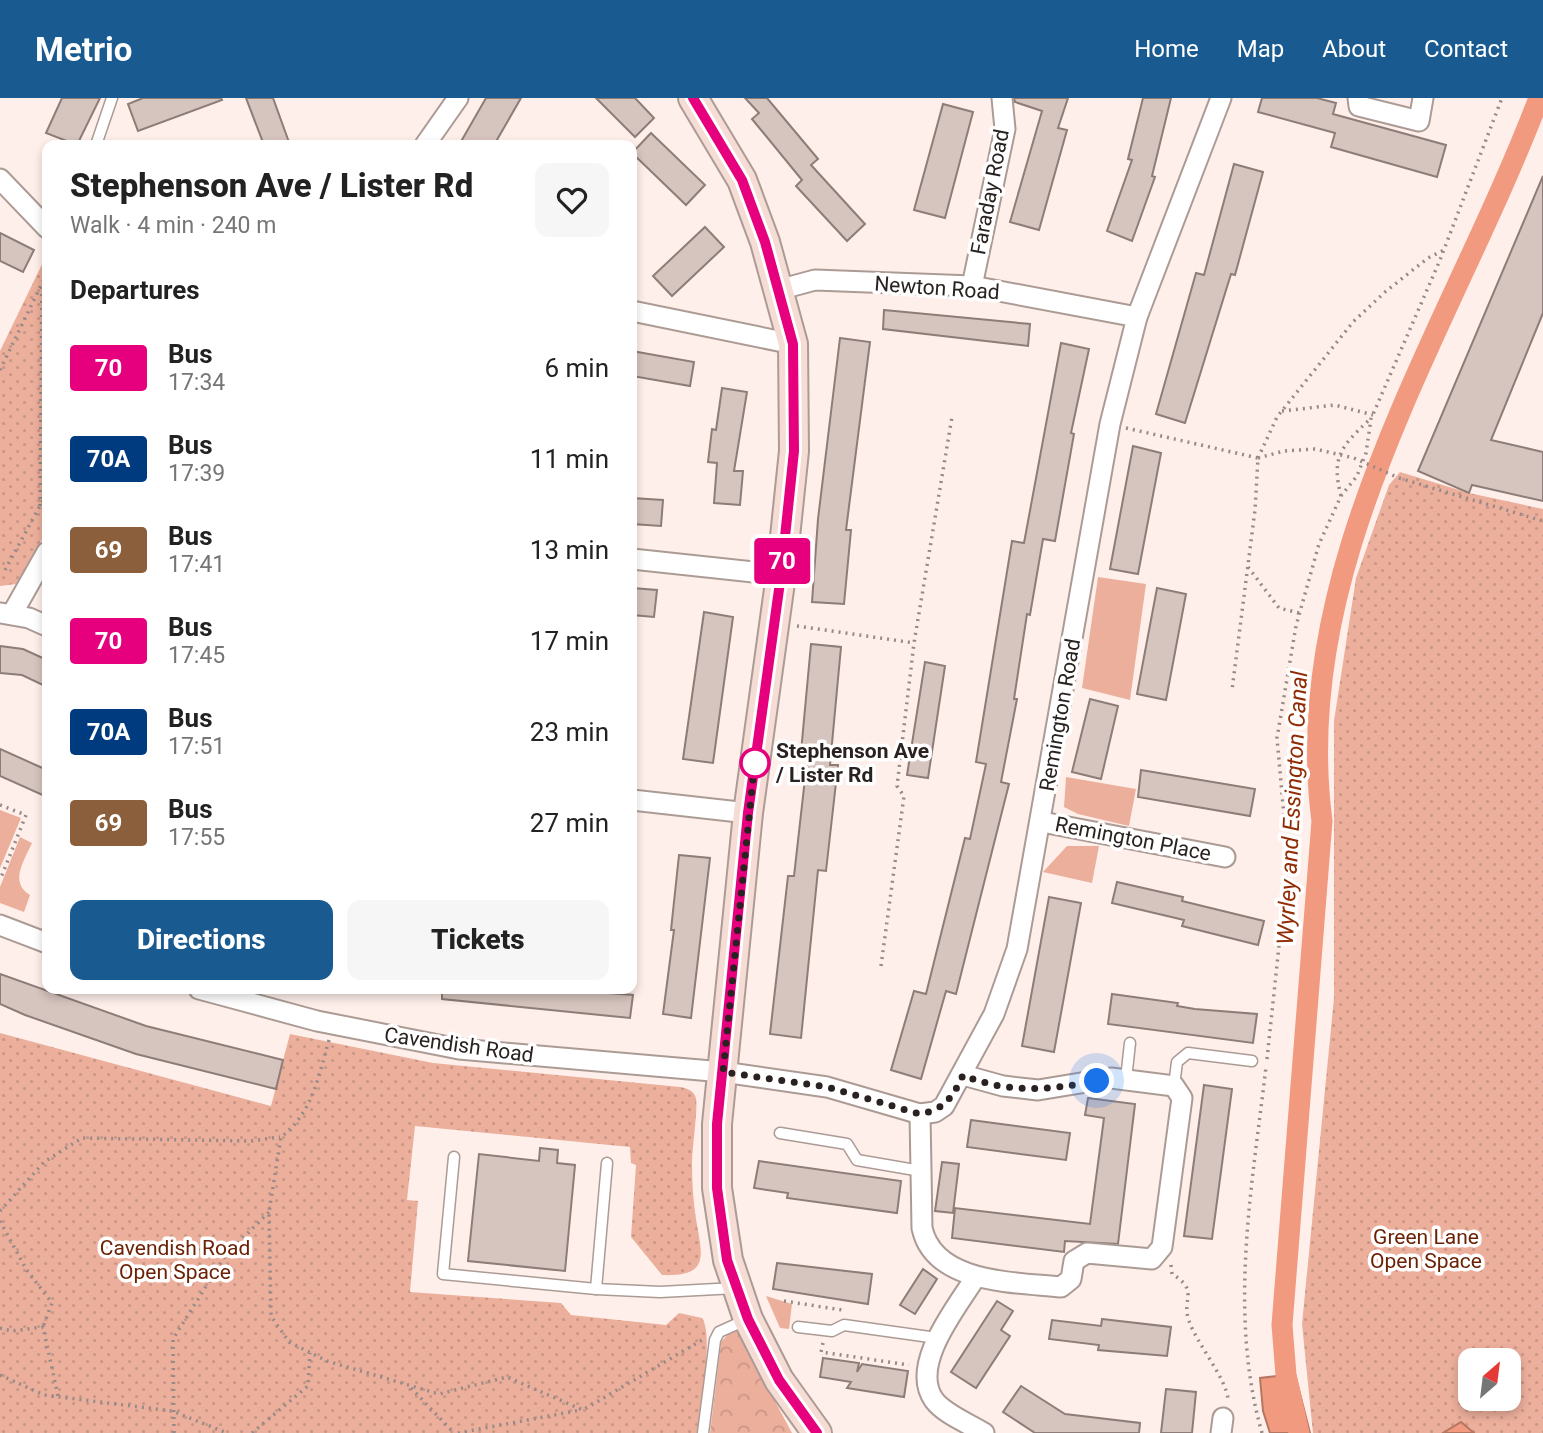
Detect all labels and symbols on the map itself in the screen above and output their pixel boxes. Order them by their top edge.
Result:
street label: Faraday Road [966,127,1014,257]
street label: Newton Road [874,272,1000,304]
line badge: 70 [750,538,814,584]
street label: Remington Road [1035,637,1085,793]
water label: Wyrley and Essington Canal [1272,670,1313,946]
place label: Stephenson Ave / Lister Rd [775,739,929,787]
marker: Stephenson Ave / Lister Rd [740,748,770,778]
street label: Remington Place [1053,812,1213,866]
street label: Cavendish Road [383,1023,535,1067]
your location [1079,1063,1114,1098]
park label: Green Lane Open Space [1370,1225,1482,1273]
park label: Cavendish Road Open Space [100,1236,250,1284]
north arrow [1458,1348,1521,1410]

